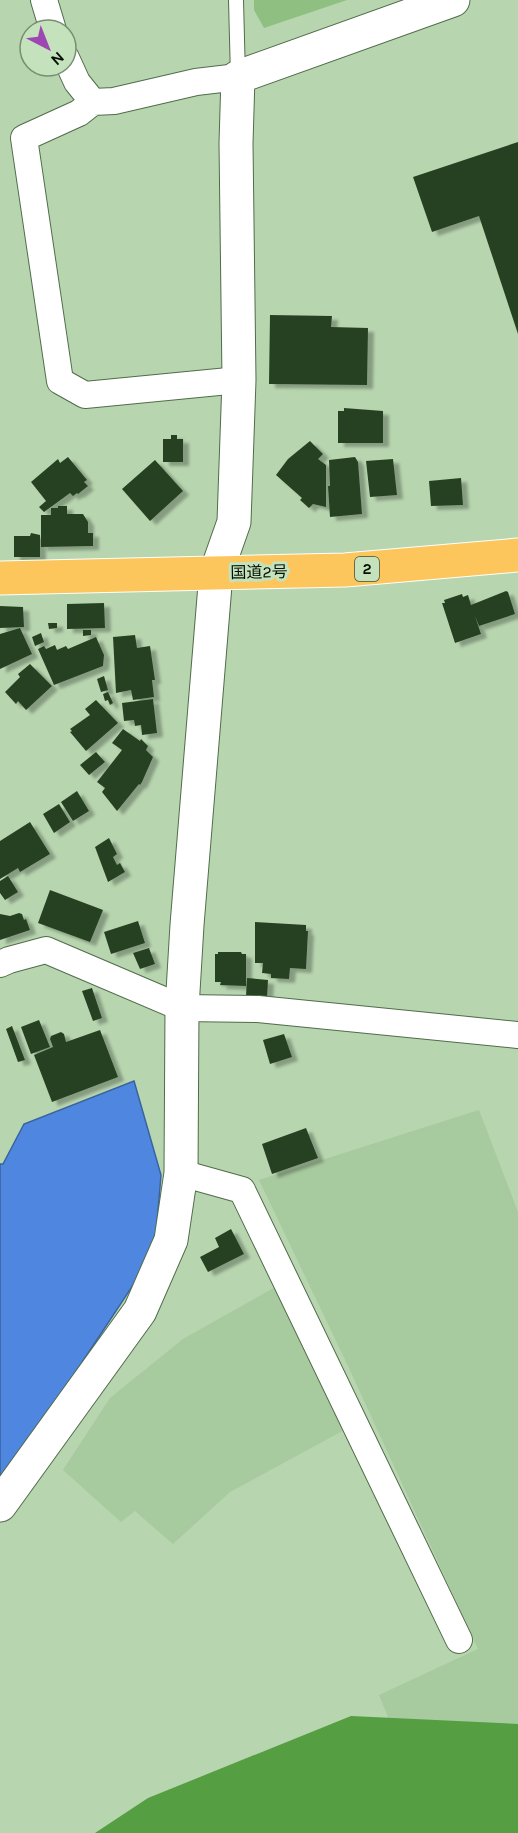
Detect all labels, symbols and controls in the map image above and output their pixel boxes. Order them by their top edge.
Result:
north arrow [18,18,78,78]
text: N [47,48,68,70]
road number: 2 [355,557,379,581]
street label: 国道2号 [230,562,288,582]

